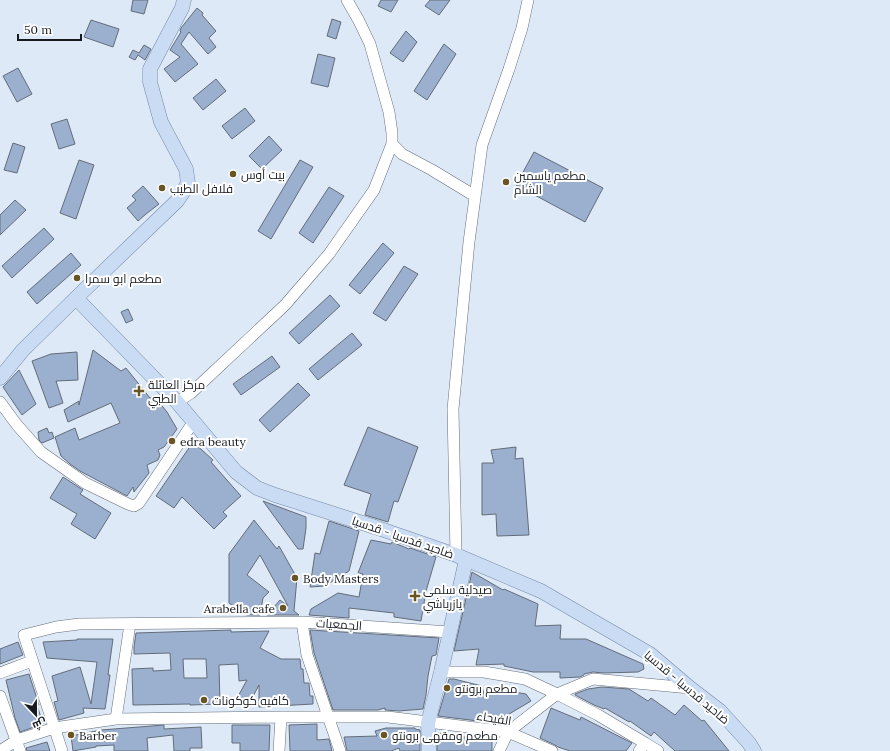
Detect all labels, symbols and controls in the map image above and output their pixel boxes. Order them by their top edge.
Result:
scale bar [18,16,81,42]
text: 50 m [24,22,52,37]
place label: بيت أوس [241,167,285,182]
place label: مطعم ياسمين الشام [514,168,586,198]
marker: بيت أوس [228,169,238,179]
marker: مطعم ياسمين الشام [501,177,511,187]
place label: فلافل الطيب [170,181,233,196]
marker: فلافل الطيب [157,183,167,193]
place label: مطعم ابو سمرا [85,271,162,287]
marker: مطعم ابو سمرا [72,273,82,283]
place label: مركز العائلة الطبي [148,377,205,409]
marker: مركز العائلة الطبي [133,385,145,397]
place label: edra beauty [180,434,246,449]
marker: edra beauty [167,436,177,446]
street label: ضاحيد قدسيا - قدسيا [350,513,456,561]
place label: Body Masters [303,571,379,586]
marker: Body Masters [290,573,300,583]
place label: صيدلية سلمى يازرباشي [423,582,492,614]
marker: صيدلية سلمى يازرباشي [410,591,420,601]
place label: Arabella cafe [203,601,275,616]
marker: Arabella cafe [278,603,288,613]
street label: الجمعيات [316,615,362,633]
street label: ضاحيد قدسيا - قدسيا [641,647,733,727]
place label: مطعم برونتو [455,681,517,697]
marker: مطعم برونتو [442,683,452,693]
place label: كافيه كوكونات [212,693,289,708]
north arrow [16,695,56,735]
marker: كافيه كوكونات [199,695,209,705]
street label: الفيحاء [476,708,512,728]
text: ش [31,715,49,733]
place label: Barber [79,728,117,743]
place label: مطعم ومقهى برونتو [392,728,498,744]
marker: Barber [66,730,76,740]
marker: مطعم ومقهى برونتو [379,730,389,740]

